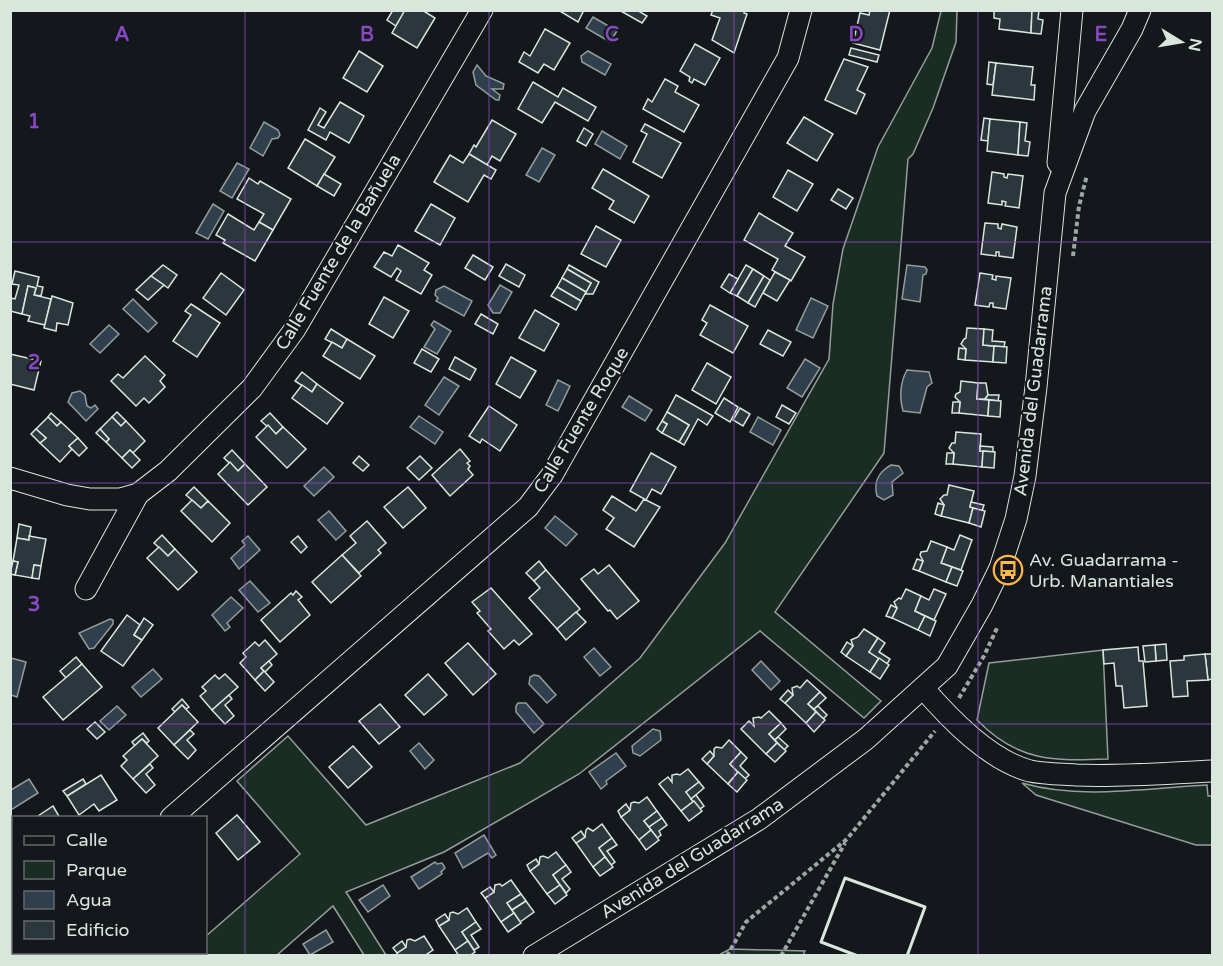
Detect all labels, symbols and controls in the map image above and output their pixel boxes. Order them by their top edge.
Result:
north arrow [1151,12,1211,72]
text: A [115,23,130,47]
text: B [360,23,374,47]
text: C [605,23,619,47]
text: D [848,23,864,47]
text: E [1095,23,1108,47]
text: N [1184,36,1206,53]
text: 1 [28,110,40,134]
street label: Calle Fuente de la Bañuela [271,150,405,354]
street label: Avenida del Guadarrama [1009,285,1057,497]
street label: Calle Fuente Roque [529,343,633,497]
text: 2 [28,351,40,375]
place label: Av. Guadarrama - Urb. Manantiales [1029,549,1179,592]
bus stop icon: Av. Guadarrama - Urb. Manantiales [992,554,1024,586]
text: 3 [28,593,40,617]
street label: Avenida del Guadarrama [597,793,787,923]
legend [12,816,207,954]
text: Calle [66,829,108,851]
text: Parque [66,859,127,881]
text: Agua [66,889,112,911]
text: Edificio [66,919,130,941]

